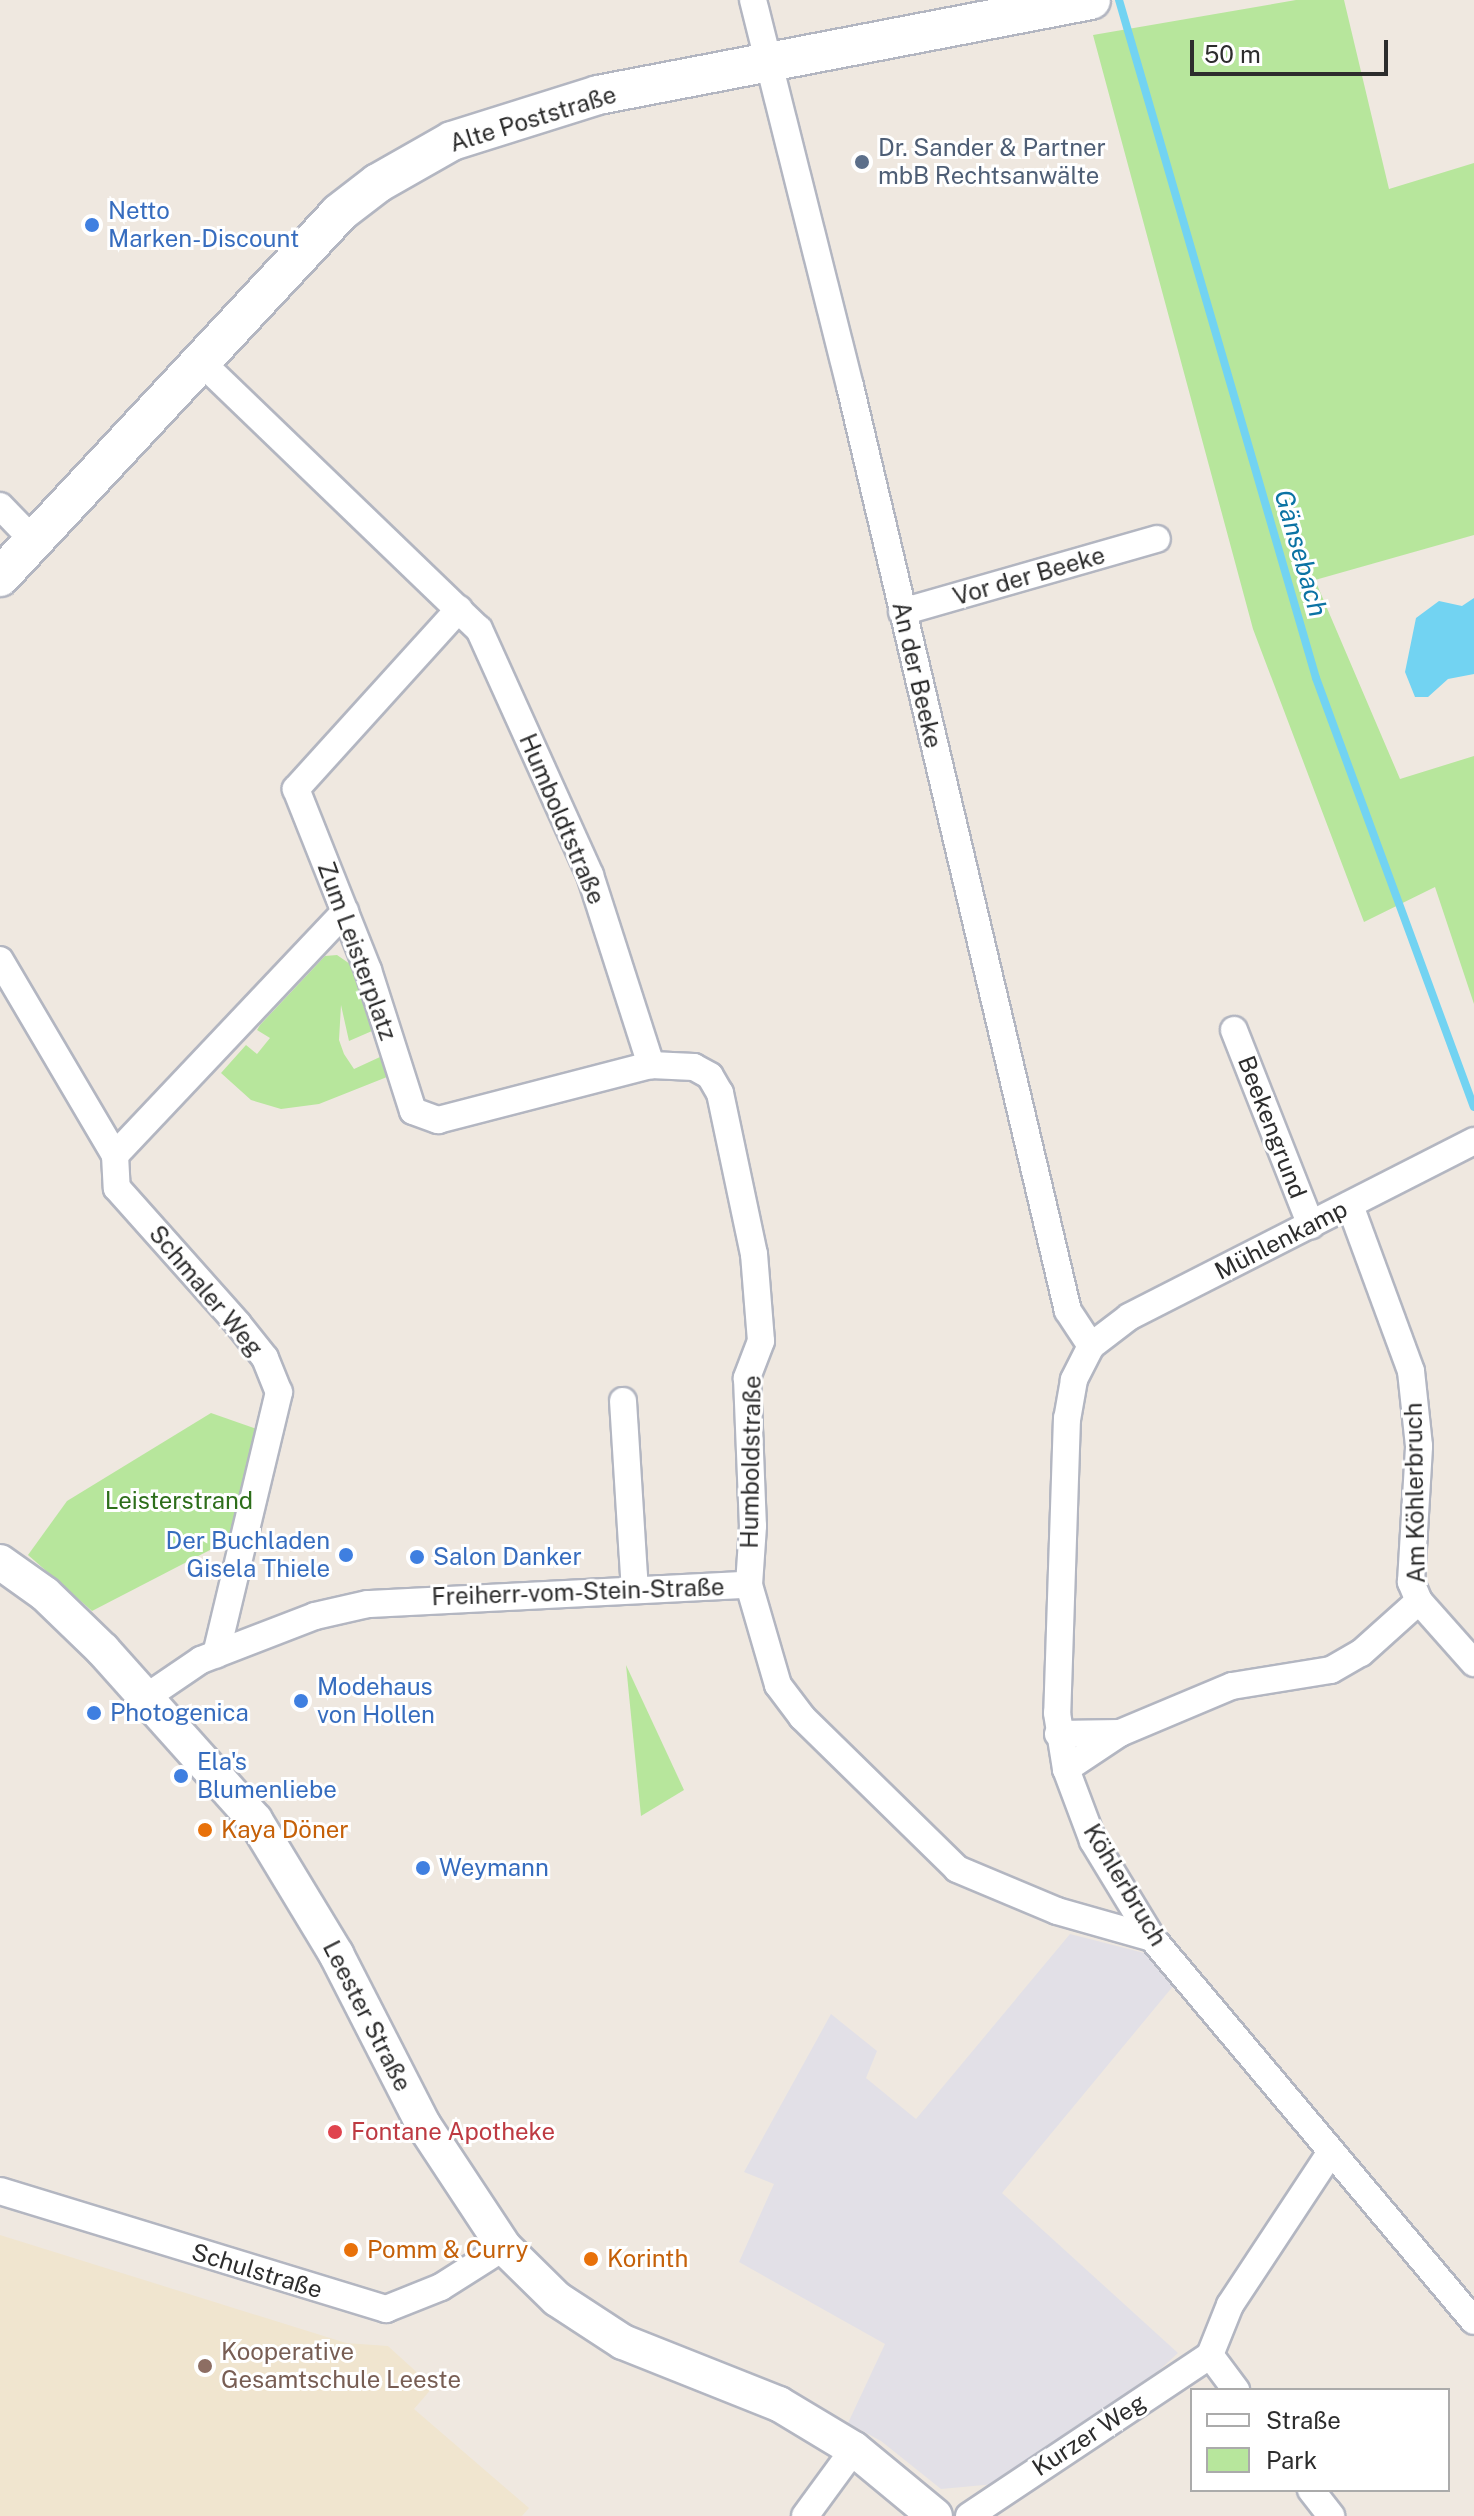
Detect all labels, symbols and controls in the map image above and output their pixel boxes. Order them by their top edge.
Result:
scale bar [1194,24,1392,74]
text: 50 m [1204,40,1261,68]
street label: Alte Poststraße [446,80,620,158]
place label: Dr. Sander & Partner mbB Rechtsanwälte [878,134,1106,190]
marker: Dr. Sander & Partner mbB Rechtsanwälte [853,153,871,171]
place label: Netto Marken-Discount [108,197,299,253]
marker: Netto Marken-Discount [83,216,101,234]
water label: Gänsebach [1268,486,1334,620]
street label: Vor der Beeke [950,541,1108,611]
street label: An der Beeke [886,599,948,751]
street label: Humboldtstraße [513,729,611,909]
street label: Zum Leisterplatz [311,858,403,1044]
street label: Beekengrund [1232,1052,1312,1202]
street label: Mühlenkamp [1210,1194,1352,1286]
street label: Schmaler Weg [143,1219,269,1363]
street label: Humboldstraße [735,1375,767,1549]
street label: Am Köhlerbruch [1399,1402,1431,1584]
park label: Leisterstrand [105,1487,253,1515]
place label: Der Buchladen Gisela Thiele [166,1527,330,1583]
place label: Salon Danker [433,1543,582,1571]
marker: Der Buchladen Gisela Thiele [337,1546,355,1564]
marker: Salon Danker [408,1548,426,1566]
street label: Freiherr-vom-Stein-Straße [431,1572,725,1612]
place label: Modehaus von Hollen [317,1673,435,1729]
marker: Modehaus von Hollen [292,1692,310,1710]
place label: Photogenica [110,1699,249,1727]
marker: Photogenica [85,1704,103,1722]
place label: Ela's Blumenliebe [197,1748,337,1804]
marker: Ela's Blumenliebe [172,1767,190,1785]
place label: Kaya Döner [221,1816,349,1844]
street label: Köhlerbruch [1077,1819,1173,1951]
marker: Kaya Döner [196,1821,214,1839]
place label: Weymann [439,1854,549,1882]
marker: Weymann [414,1859,432,1877]
street label: Leester Straße [317,1936,417,2096]
place label: Fontane Apotheke [351,2118,555,2146]
marker: Fontane Apotheke [326,2123,344,2141]
place label: Pomm & Curry [367,2236,528,2264]
street label: Schulstraße [188,2237,326,2305]
marker: Pomm & Curry [342,2241,360,2259]
place label: Korinth [607,2245,688,2273]
marker: Korinth [582,2250,600,2268]
place label: Kooperative Gesamtschule Leeste [221,2338,461,2394]
marker: Kooperative Gesamtschule Leeste [196,2357,214,2375]
street label: Kurzer Weg [1027,2388,1151,2482]
legend [1190,2388,1450,2492]
text: Straße [1266,2406,1341,2434]
text: Park [1266,2446,1317,2474]

